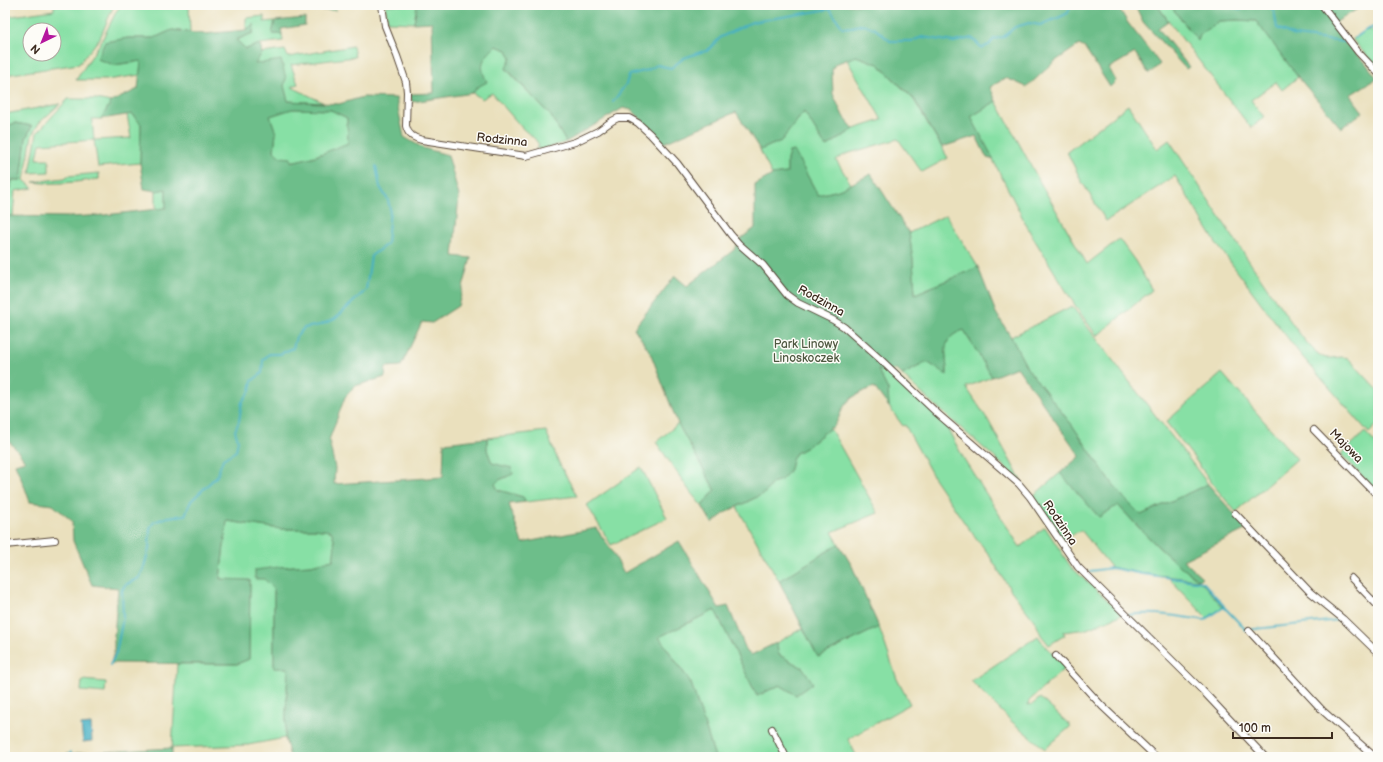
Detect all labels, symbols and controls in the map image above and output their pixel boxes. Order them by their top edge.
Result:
north arrow [22,22,62,62]
text: N [28,41,43,57]
street label: Rodzinna [476,130,528,150]
street label: Rodzinna [795,282,847,320]
park label: Park Linowy Linoskoczek [773,337,839,366]
street label: Majowa [1326,426,1366,466]
street label: Rodzinna [1039,498,1081,549]
scale bar [1233,714,1332,740]
text: 100 m [1239,721,1271,736]

